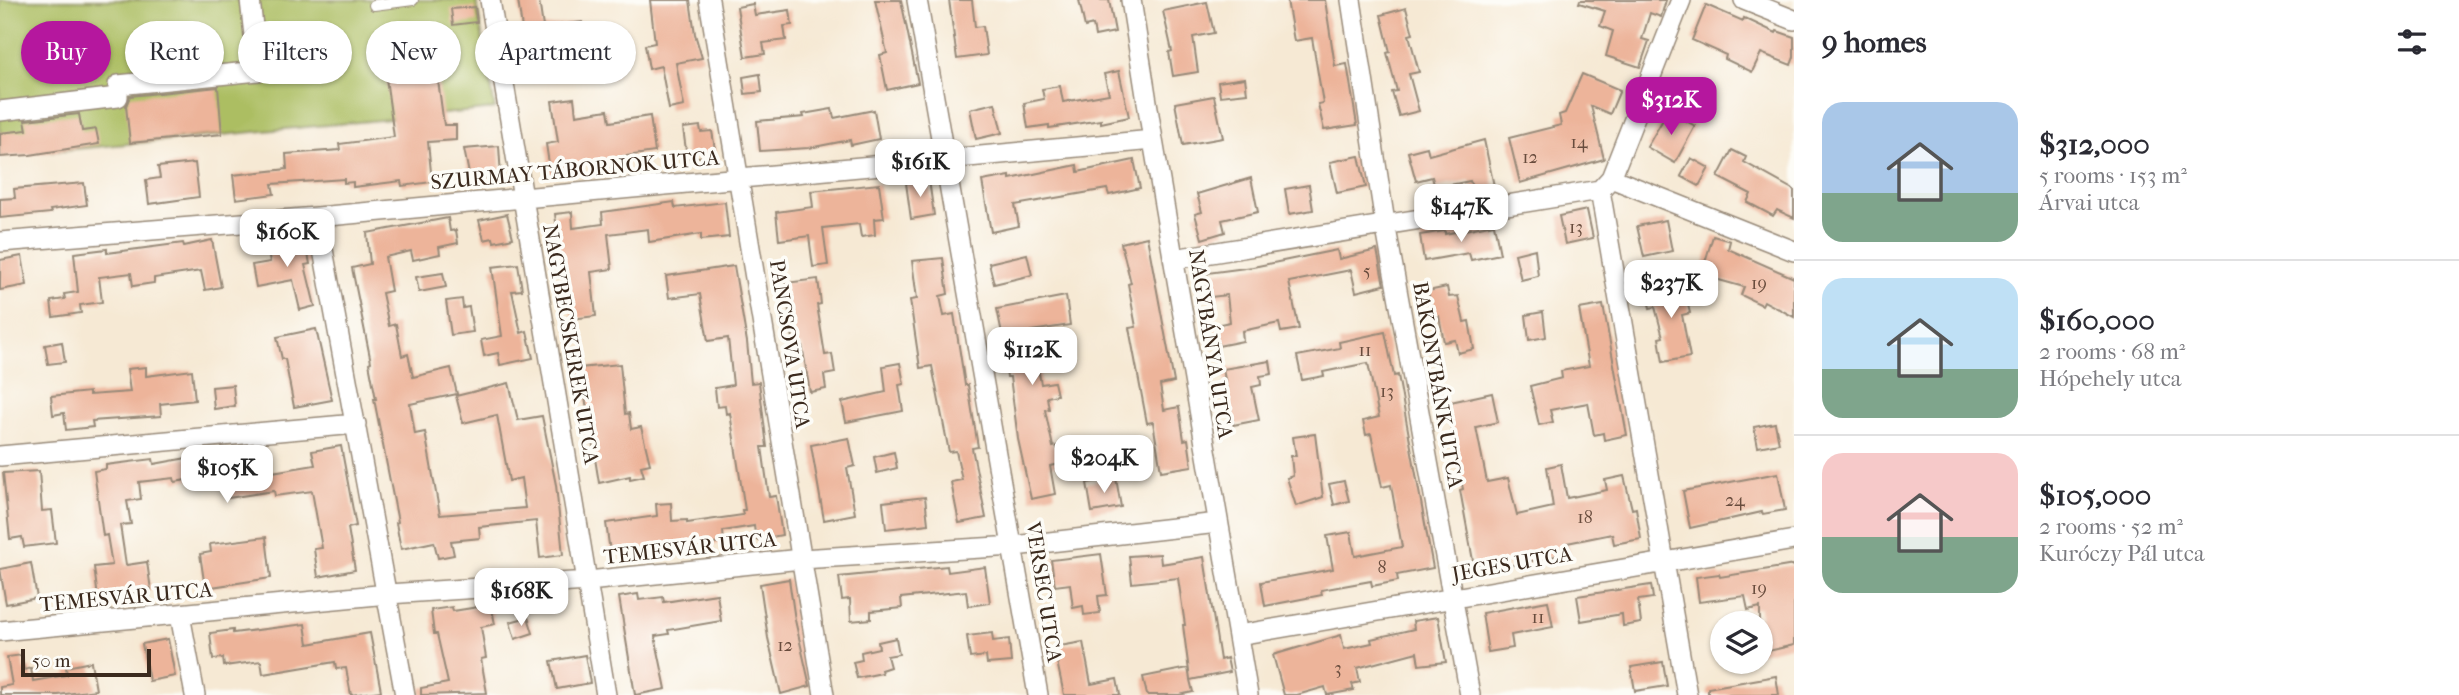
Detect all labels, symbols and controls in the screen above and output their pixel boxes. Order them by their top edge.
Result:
chip: Buy [21,21,111,84]
chip: Rent [125,21,224,84]
chip: Filters [238,21,352,84]
chip: New [366,21,461,84]
chip: Apartment [475,21,636,84]
icon: filters [2393,23,2431,61]
text: 9 homes [1822,25,1927,60]
pin: $312K [1622,78,1720,137]
text: $312K [1642,86,1700,113]
text: $312,000 [2039,127,2150,162]
icon: home [1878,130,1962,214]
house number: 14 [1570,132,1588,153]
pin: $161K [871,140,969,199]
street label: SZURMAY TÁBORNOK UTCA [429,145,721,195]
house number: 12 [1522,147,1538,168]
text: $161K [891,148,949,175]
text: 5 rooms · 153 m² [2039,162,2187,189]
pin: $147K [1412,184,1510,244]
text: Árvai utca [2039,189,2139,216]
text: $147K [1430,193,1492,220]
pin: $160K [238,210,336,269]
house number: 13 [1569,217,1583,238]
text: $160K [256,218,318,245]
street label: NAGYBECSKEREK UTCA [538,222,604,466]
street label: NAGYBÁNYA UTCA [1184,248,1238,441]
street label: PANCSOVA UTCA [765,258,815,431]
pin: $237K [1622,260,1720,320]
house number: 5 [1363,261,1371,282]
text: $237K [1640,269,1702,296]
house number: 19 [1751,273,1767,294]
street label: BAKONYBÁNK UTCA [1408,280,1468,491]
text: $160,000 [2039,303,2155,338]
icon: home [1878,306,1962,390]
pin: $112K [983,328,1081,387]
text: $112K [1003,336,1061,363]
text: 2 rooms · 68 m² [2039,338,2185,365]
house number: 11 [1359,340,1371,361]
text: Hópehely utca [2039,365,2181,392]
house number: 13 [1380,381,1394,402]
pin: $204K [1055,435,1153,495]
text: $204K [1070,444,1138,471]
pin: $105K [178,446,276,505]
text: $105K [197,454,257,481]
text: $105,000 [2039,478,2151,513]
icon: home [1878,481,1962,565]
house number: 24 [1725,490,1745,511]
house number: 18 [1577,507,1593,528]
text: 2 rooms · 52 m² [2039,513,2183,540]
street label: VERSEC UTCA [1021,519,1067,664]
street label: TEMESVÁR UTCA [602,527,778,569]
text: Kuróczy Pál utca [2039,540,2205,567]
street label: JEGES UTCA [1448,542,1574,587]
house number: 8 [1377,557,1387,578]
pin: $168K [472,568,570,628]
street label: TEMESVÁR UTCA [38,577,214,617]
text: $168K [490,577,552,604]
house number: 19 [1751,578,1767,599]
house number: 11 [1532,607,1544,628]
map controls [1710,611,1773,674]
button: layers [1710,611,1773,674]
house number: 12 [777,635,793,656]
scale bar [21,646,150,678]
text: 50 m [32,650,71,672]
house number: 3 [1334,658,1342,679]

